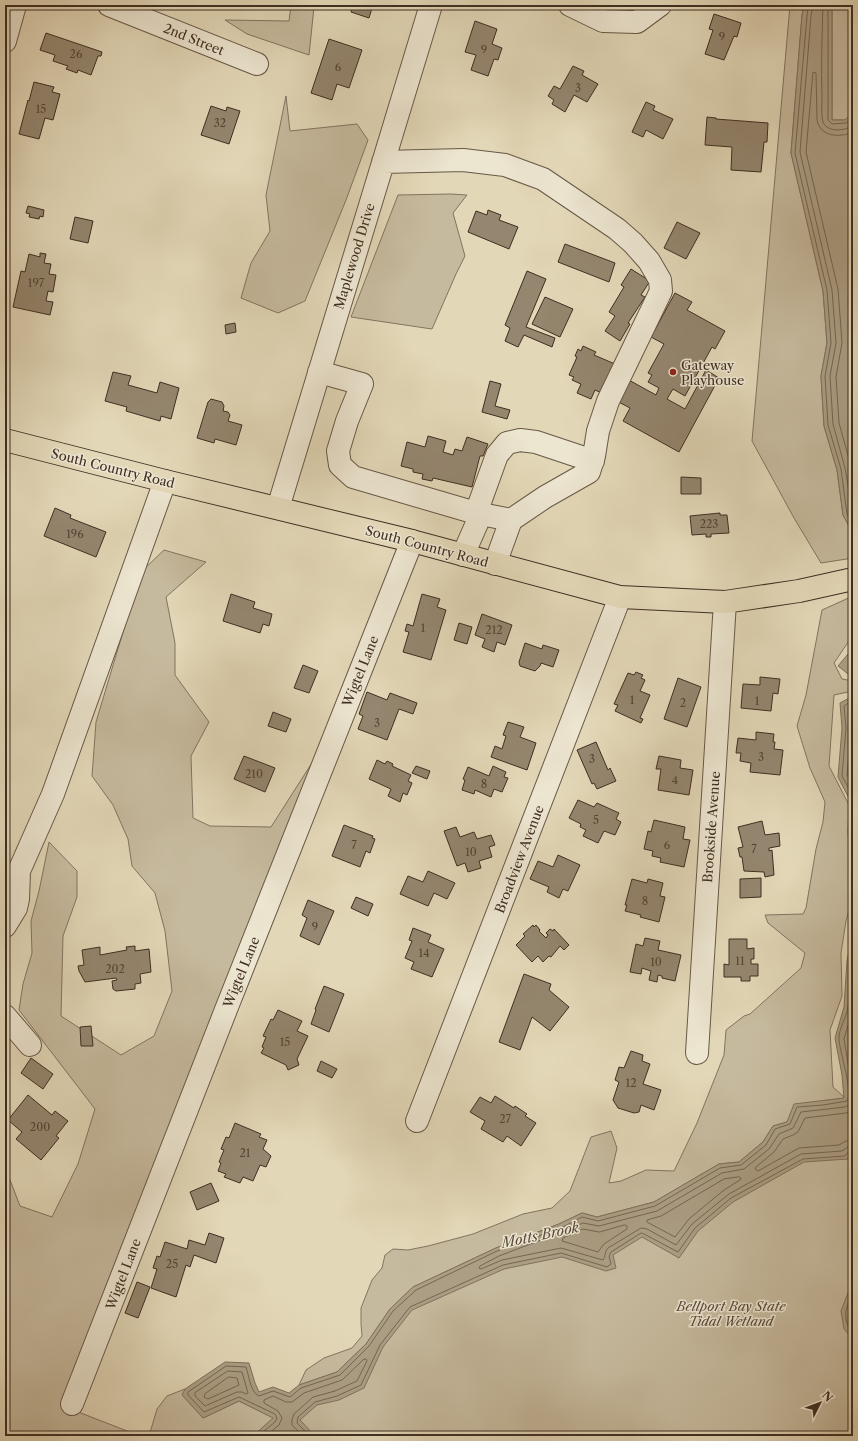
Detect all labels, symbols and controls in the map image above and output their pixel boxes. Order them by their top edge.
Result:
street label: 2nd Street [161,20,227,59]
house number: 9 [719,30,725,44]
house number: 9 [481,43,487,57]
house number: 26 [70,47,83,61]
house number: 6 [335,60,342,74]
house number: 3 [575,81,581,95]
house number: 15 [36,102,46,116]
house number: 32 [214,116,226,130]
street label: Maplewood Drive [330,201,378,311]
house number: 197 [28,276,45,290]
place label: Gateway Playhouse [681,357,744,388]
marker: Gateway Playhouse [668,367,678,377]
street label: South Country Road [50,445,176,491]
house number: 223 [700,517,718,531]
street label: South Country Road [364,522,490,570]
house number: 196 [66,527,84,541]
house number: 1 [421,621,426,635]
house number: 212 [485,623,503,637]
street label: Wigtel Lane [338,633,381,710]
house number: 1 [630,693,635,707]
house number: 1 [755,694,760,708]
house number: 2 [680,696,686,710]
house number: 3 [374,716,380,730]
house number: 3 [758,750,764,764]
house number: 3 [589,752,595,766]
house number: 210 [245,767,263,781]
street label: Brookside Avenue [699,771,723,883]
house number: 4 [672,773,678,787]
house number: 8 [481,777,487,791]
street label: Broadview Avenue [491,803,547,915]
house number: 5 [593,813,599,827]
house number: 7 [351,838,357,852]
house number: 6 [664,838,671,852]
house number: 7 [751,842,757,856]
house number: 10 [465,845,477,859]
house number: 8 [642,894,648,908]
house number: 9 [312,920,318,934]
street label: Wigtel Lane [219,934,262,1011]
house number: 14 [419,946,429,960]
house number: 11 [735,954,745,968]
house number: 10 [650,955,662,969]
house number: 202 [105,962,125,976]
house number: 15 [280,1035,290,1049]
house number: 12 [626,1076,636,1090]
house number: 27 [499,1112,511,1126]
house number: 200 [30,1120,50,1134]
house number: 21 [240,1146,251,1160]
water label: Motts Brook [498,1218,581,1252]
street label: Wigtel Lane [102,1236,144,1313]
house number: 25 [166,1257,178,1271]
park label: Bellport Bay State Tidal Wetland [676,1298,786,1329]
north arrow [800,1383,840,1423]
text: N [819,1388,836,1405]

